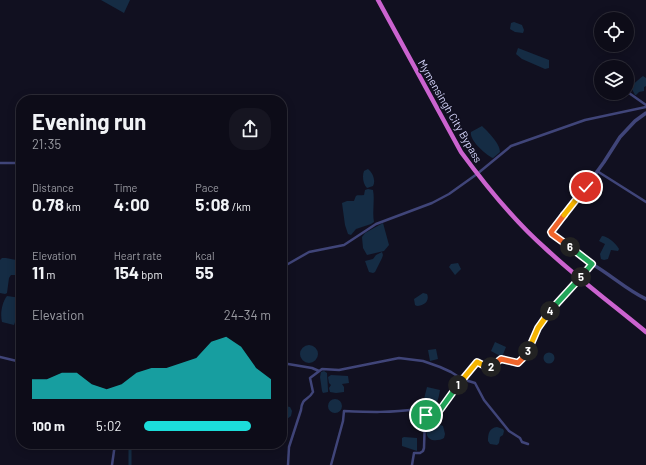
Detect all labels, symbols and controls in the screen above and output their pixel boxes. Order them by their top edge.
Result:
map controls [594,12,634,100]
button: locate [594,12,634,52]
street label: Mymensingh City Bypass [416,57,485,164]
button: layers [594,60,634,100]
text: Evening run [32,108,146,134]
button: share [229,108,271,150]
text: 21:35 [32,136,61,152]
pin [569,170,603,204]
icon: check [575,176,597,198]
text: Distance [32,181,74,194]
text: Time [114,181,137,194]
text: Pace [195,181,219,194]
text: 0.78 [32,194,64,214]
text: 4:00 [114,194,150,214]
text: 5:08 [195,194,230,214]
text: km [64,200,81,213]
text: /km [230,200,251,213]
pin: 6 [560,237,580,257]
text: 6 [567,240,573,253]
text: Elevation [32,249,76,262]
text: Heart rate [114,249,162,262]
text: kcal [195,249,215,262]
text: 11 [32,262,44,282]
text: 154 [114,262,139,282]
text: 55 [195,262,214,282]
pin: 5 [571,267,591,287]
text: m [44,268,55,281]
text: bpm [139,268,163,281]
text: 5 [578,270,584,283]
pin: 4 [540,301,560,321]
text: 4 [547,304,553,317]
text: Elevation [32,307,84,323]
text: 24–34 m [224,307,271,323]
pin: 3 [518,341,538,361]
text: 3 [525,344,531,357]
pin: 2 [481,357,501,377]
text: 2 [488,360,494,373]
pin: 1 [448,375,468,395]
text: 1 [456,378,460,391]
pin [409,398,443,432]
icon: arrive [415,404,437,426]
text: 100 m [32,418,65,434]
text: 5:02 [96,418,121,434]

